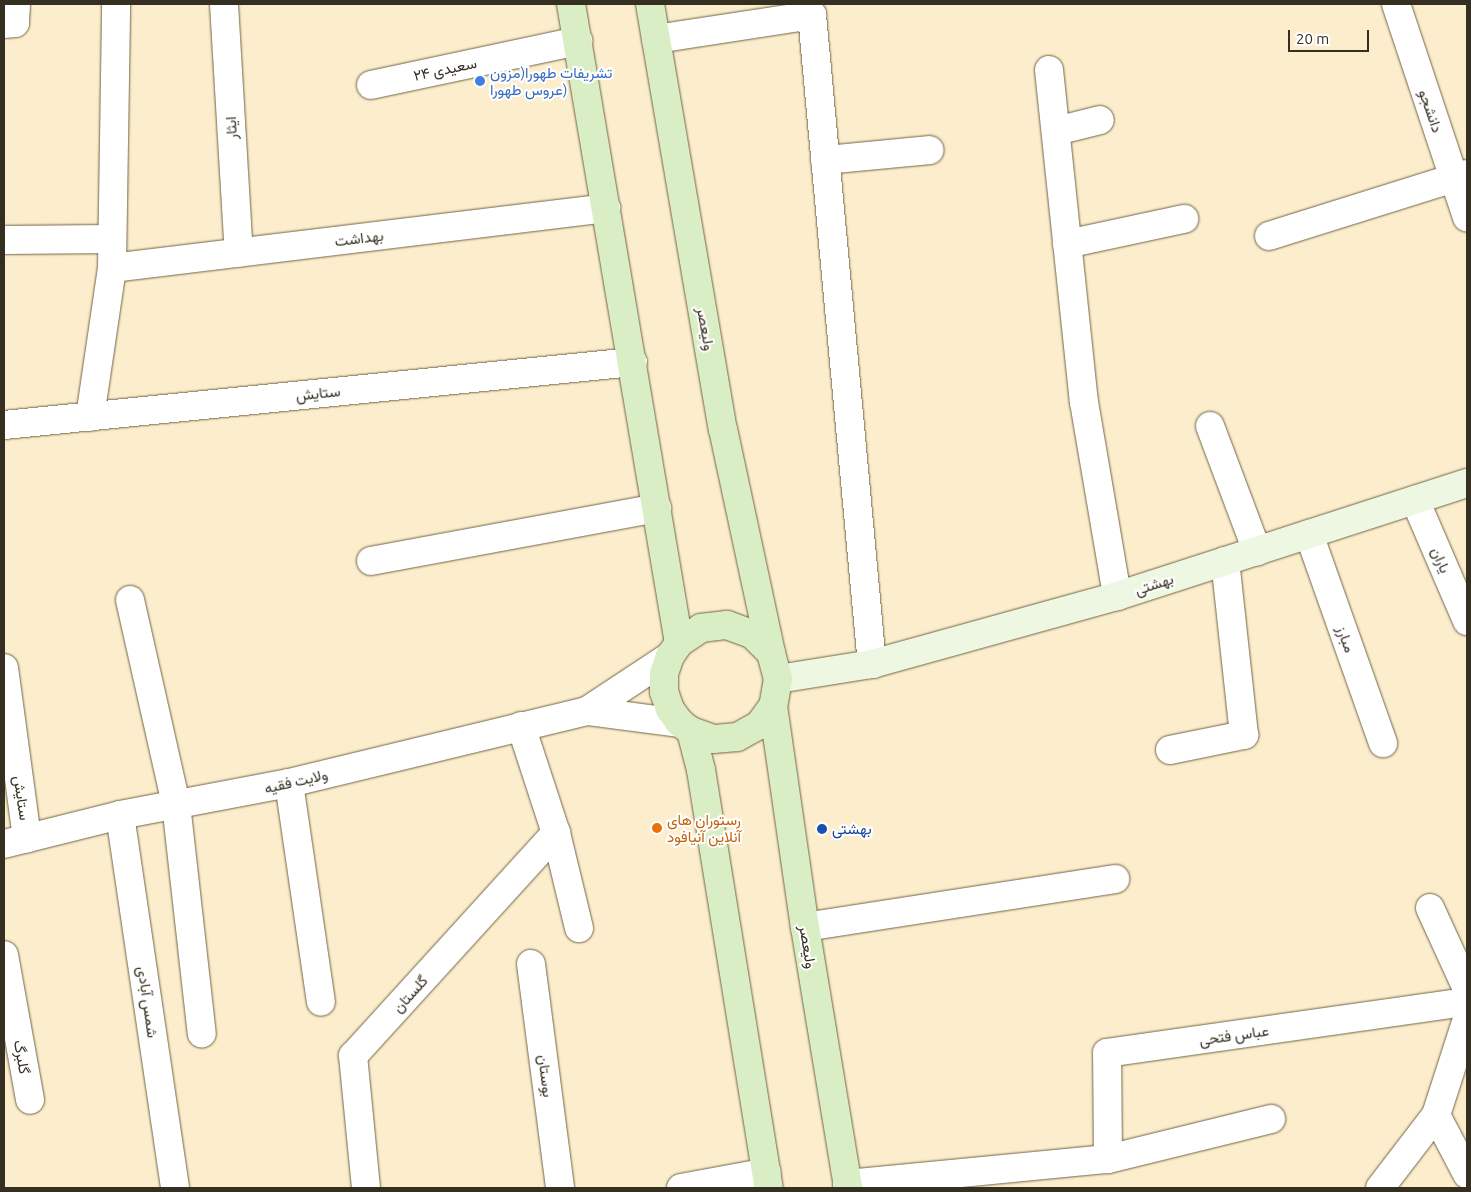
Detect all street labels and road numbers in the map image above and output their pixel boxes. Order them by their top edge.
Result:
street label: ۲۴ سعیدی [412,54,478,84]
street label: دانشجو [1415,87,1447,135]
street label: ایثار [221,116,241,140]
street label: بهداشت [334,226,384,250]
street label: ولیعصر [693,306,719,352]
street label: ستایش [295,382,341,404]
street label: یاران [1427,544,1455,576]
street label: بهشتی [1132,569,1176,599]
street label: مبارز [1333,623,1359,655]
street label: ولایت فقیه [262,765,330,797]
street label: ستایش [10,775,34,821]
street label: ولیعصر [796,924,820,970]
street label: شمس آبادی [134,965,162,1039]
street label: گلستان [389,972,431,1016]
street label: عباس فتحی [1198,1021,1270,1049]
street label: گلبرگ [10,1039,34,1075]
street label: بوستان [534,1054,558,1098]

